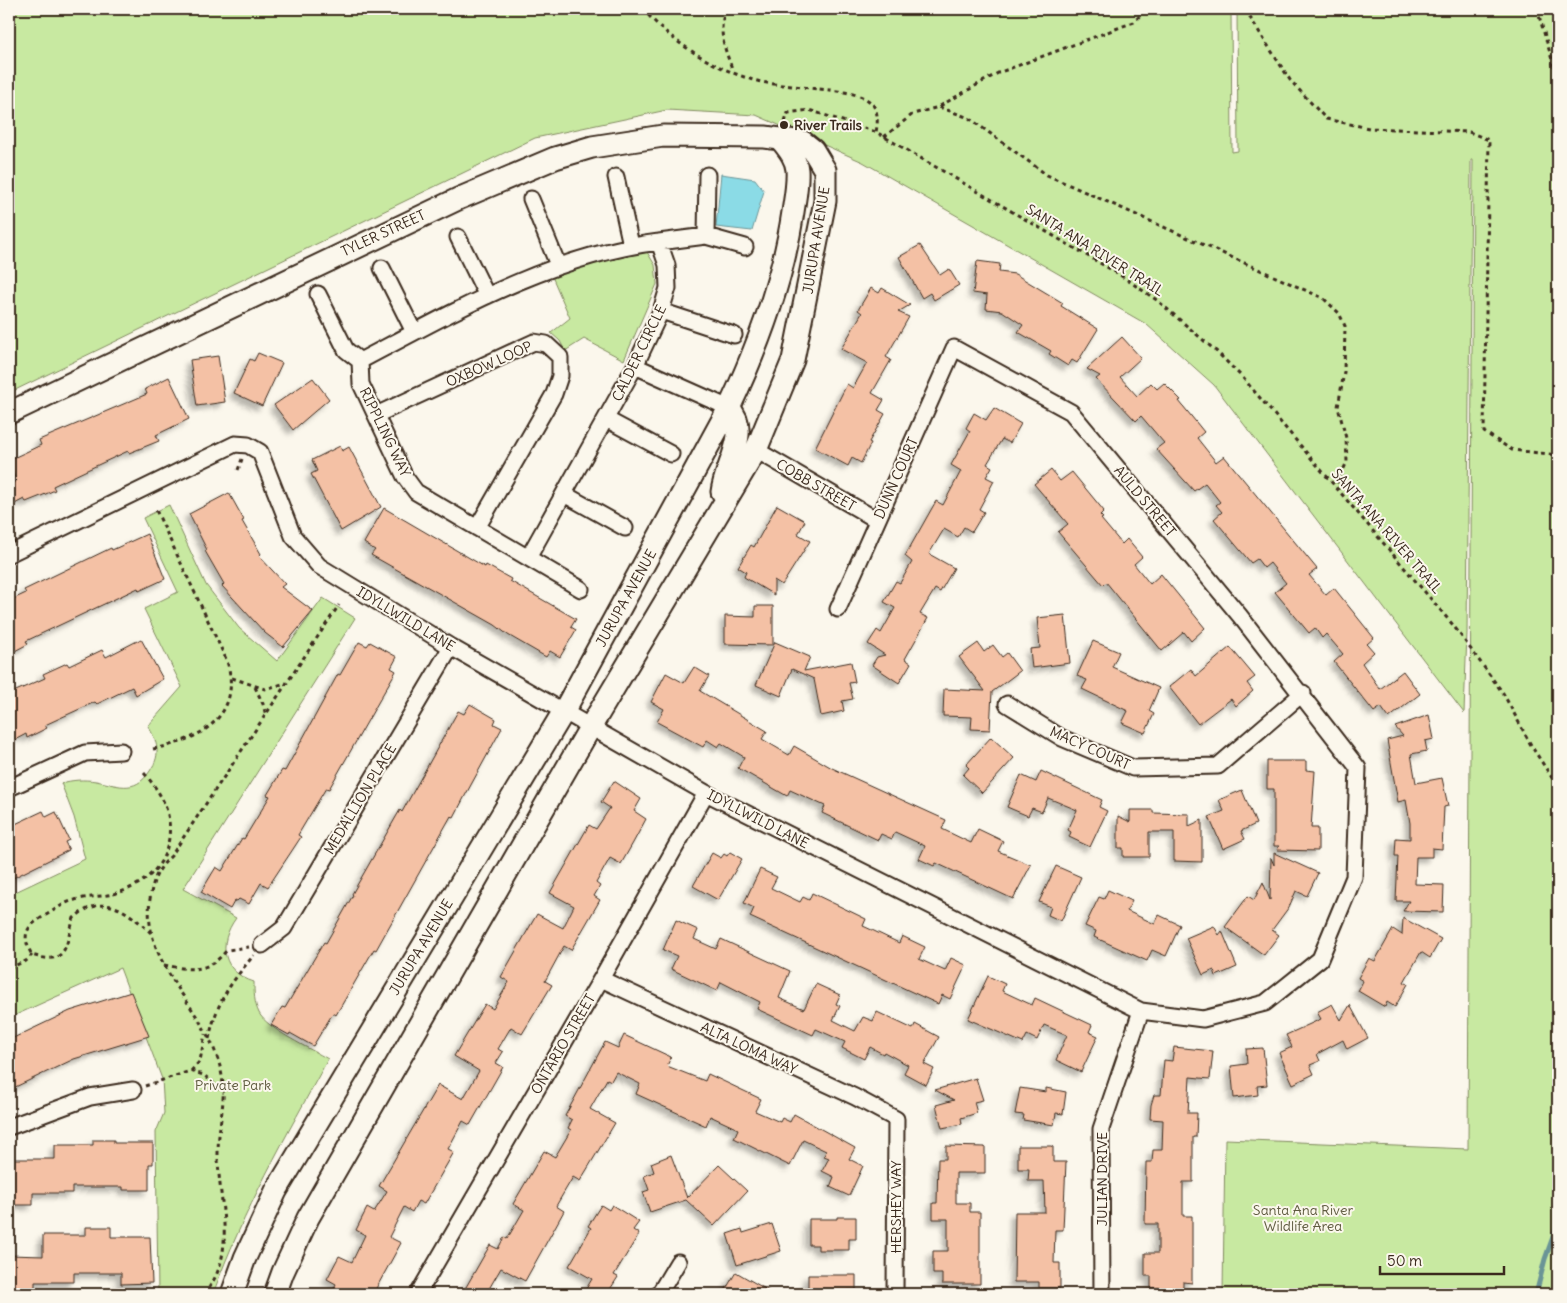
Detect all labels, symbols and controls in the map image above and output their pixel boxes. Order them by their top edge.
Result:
place label: River Trails [794,116,863,134]
marker: River Trails [778,119,790,131]
street label: JURUPA AVENUE [799,185,833,295]
street label: SANTA ANA RIVER TRAIL [1023,200,1168,300]
street label: TYLER STREET [338,206,428,260]
street label: CALDER CIRCLE [608,302,670,404]
street label: OXBOW LOOP [443,337,535,391]
street label: RIPPLING WAY [356,384,415,480]
street label: DUNN COURT [870,434,922,522]
street label: COBB STREET [773,455,859,515]
street label: AULD STREET [1110,462,1180,540]
street label: SANTA ANA RIVER TRAIL [1328,465,1446,597]
street label: JURUPA AVENUE [592,546,660,650]
street label: IDYLLWILD LANE [353,582,459,656]
street label: MACY COURT [1047,722,1133,774]
street label: MEDALLION PLACE [320,740,400,858]
street label: IDYLLWILD LANE [704,786,812,852]
street label: JURUPA AVENUE [385,896,457,998]
street label: ONTARIO STREET [527,991,599,1097]
street label: ALTA LOMA WAY [698,1018,800,1078]
park label: Private Park [195,1076,271,1094]
street label: JULIAN DRIVE [1093,1132,1111,1226]
street label: HERSHEY WAY [887,1160,905,1253]
park label: Santa Ana River Wildlife Area [1253,1201,1353,1235]
scale bar [1380,1243,1503,1275]
text: 50 m [1387,1251,1422,1270]

